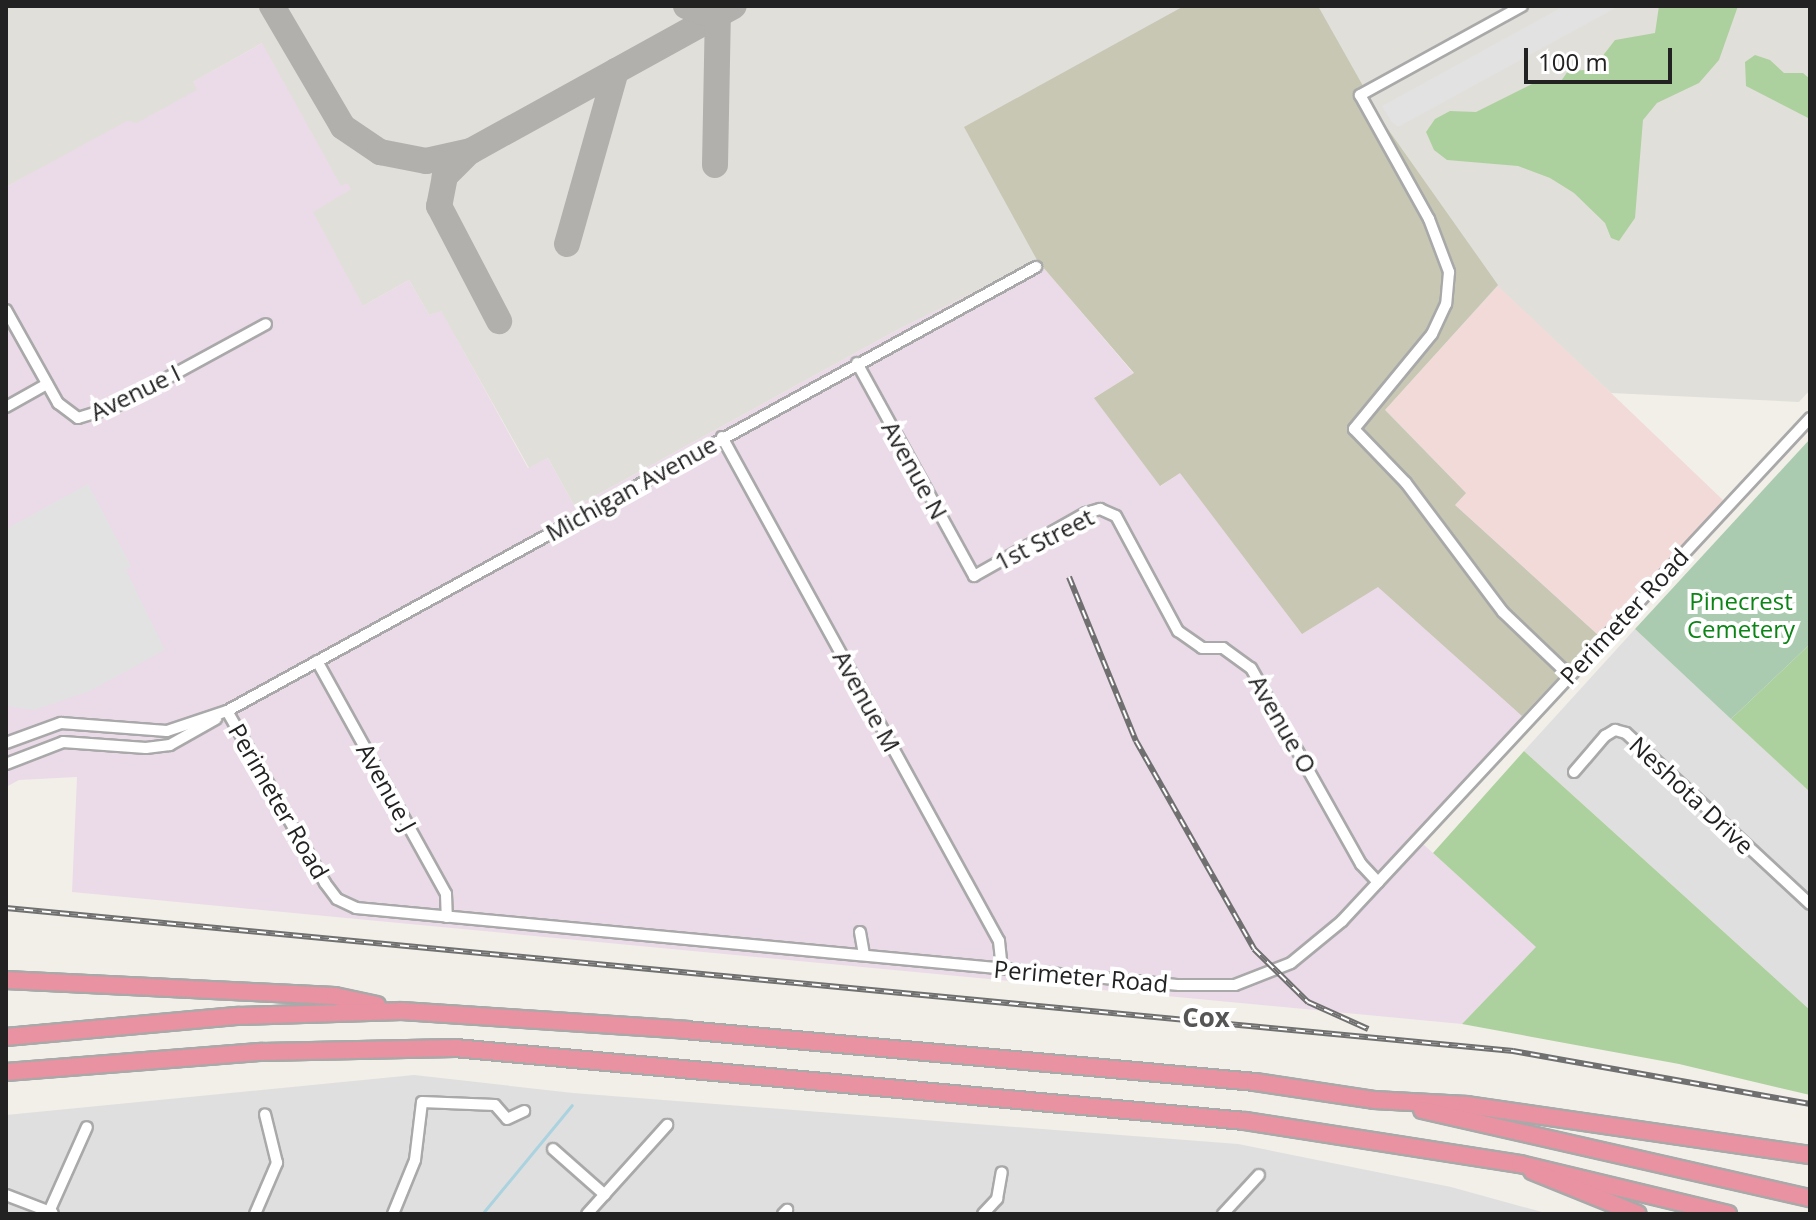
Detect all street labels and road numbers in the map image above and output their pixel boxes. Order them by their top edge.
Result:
street label: Avenue I [85,358,185,426]
street label: Avenue N [876,416,954,524]
street label: Michigan Avenue [541,429,721,547]
street label: 1st Street [990,502,1098,576]
street label: Perimeter Road [1554,542,1694,690]
street label: Avenue M [827,645,907,757]
street label: Avenue O [1243,670,1323,778]
street label: Perimeter Road [223,718,335,884]
street label: Neshota Drive [1624,730,1760,860]
street label: Avenue J [351,738,423,836]
street label: Perimeter Road [993,954,1169,998]

